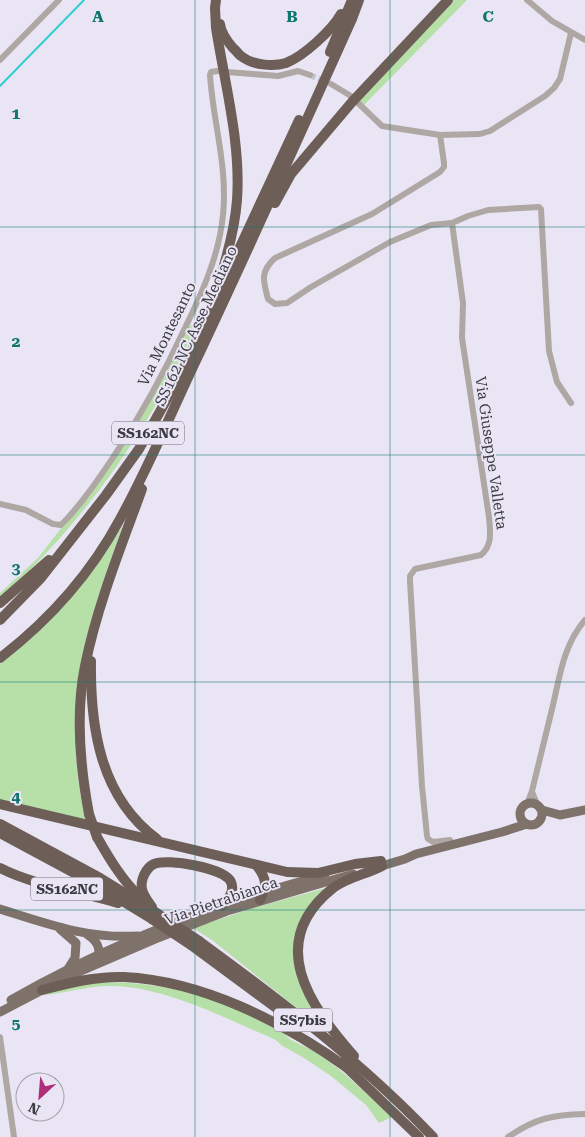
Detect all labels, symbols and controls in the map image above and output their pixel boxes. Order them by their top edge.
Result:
text: A [92,7,104,26]
text: B [286,7,298,26]
text: C [482,7,494,26]
text: 1 [12,104,21,123]
street label: SS162 NC Asse Mediano [151,243,241,409]
street label: Via Montesanto [134,279,200,389]
text: 2 [12,332,21,351]
street label: Via Giuseppe Valletta [471,375,511,531]
road number: SS162NC [112,422,184,444]
text: 3 [12,559,21,578]
text: 4 [12,787,21,806]
street label: Via Pietrabianca [162,873,280,929]
road number: SS162NC [31,878,103,901]
road number: SS7bis [274,1008,332,1032]
text: 5 [12,1014,21,1033]
north arrow [15,1072,65,1122]
text: N [26,1099,43,1118]

